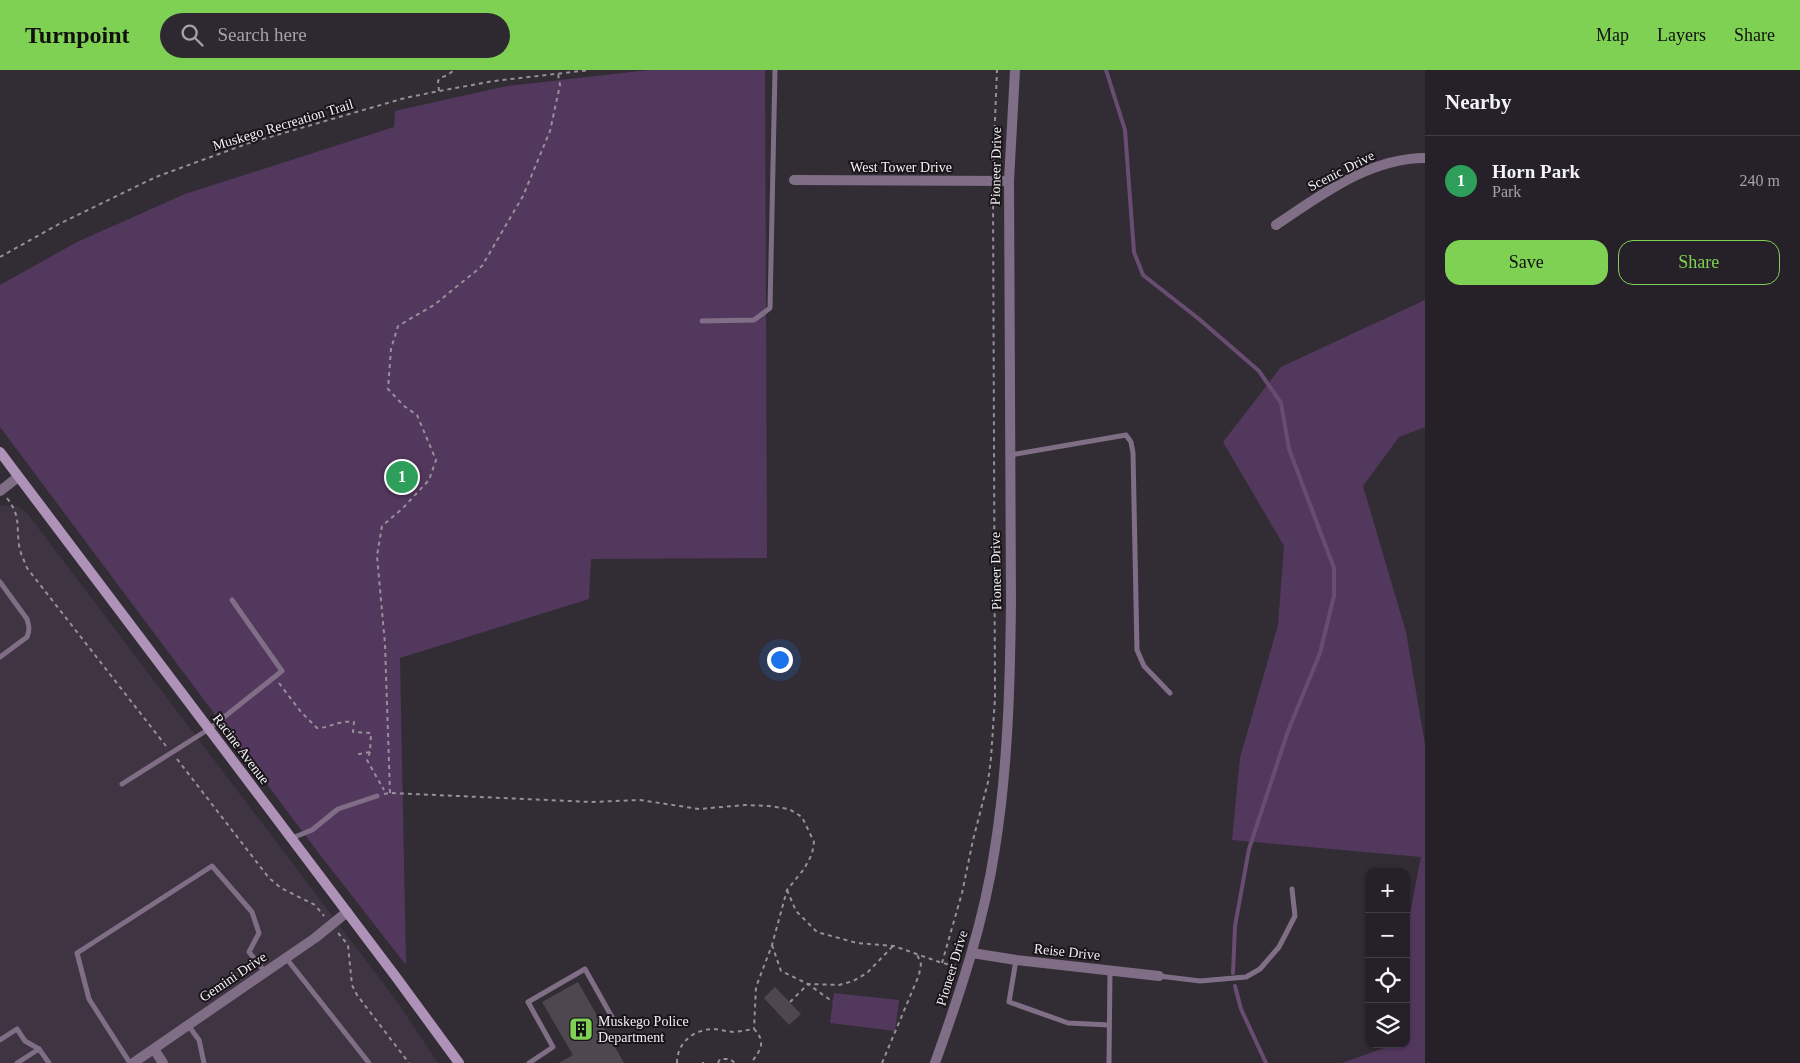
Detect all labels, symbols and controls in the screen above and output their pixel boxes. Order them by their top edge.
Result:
search box [160,13,510,58]
icon: search [178,21,206,49]
text: Turnpoint [25,22,130,48]
text: Search here [218,24,307,45]
text: Map [1596,25,1629,45]
text: Layers [1657,25,1706,45]
text: Share [1734,25,1775,45]
text: Nearby [1445,90,1512,114]
street label: Muskego Recreation Trail [211,96,355,154]
street label: Pioneer Drive [988,127,1004,205]
street label: Scenic Drive [1305,148,1377,194]
street label: West Tower Drive [850,160,952,175]
text: Horn Park [1492,161,1580,182]
text: 1 [1457,172,1465,189]
text: 240 m [1740,172,1780,189]
text: Park [1492,183,1521,200]
button: Save [1445,240,1608,285]
button: Share [1618,240,1780,285]
pin: 1 [386,458,418,496]
street label: Pioneer Drive [988,532,1004,610]
your location [767,647,793,673]
street label: Racine Avenue [210,711,272,787]
map controls [1365,868,1410,1048]
button: + [1365,868,1410,913]
button: − [1365,913,1410,958]
street label: Pioneer Drive [933,928,971,1008]
street label: Reise Drive [1033,941,1101,963]
street label: Gemini Drive [197,949,269,1005]
button: locate [1365,958,1410,1003]
button: layers [1365,1003,1410,1048]
place label: Muskego Police Department [598,1014,689,1045]
building icon: Muskego Police Department [568,1016,594,1042]

